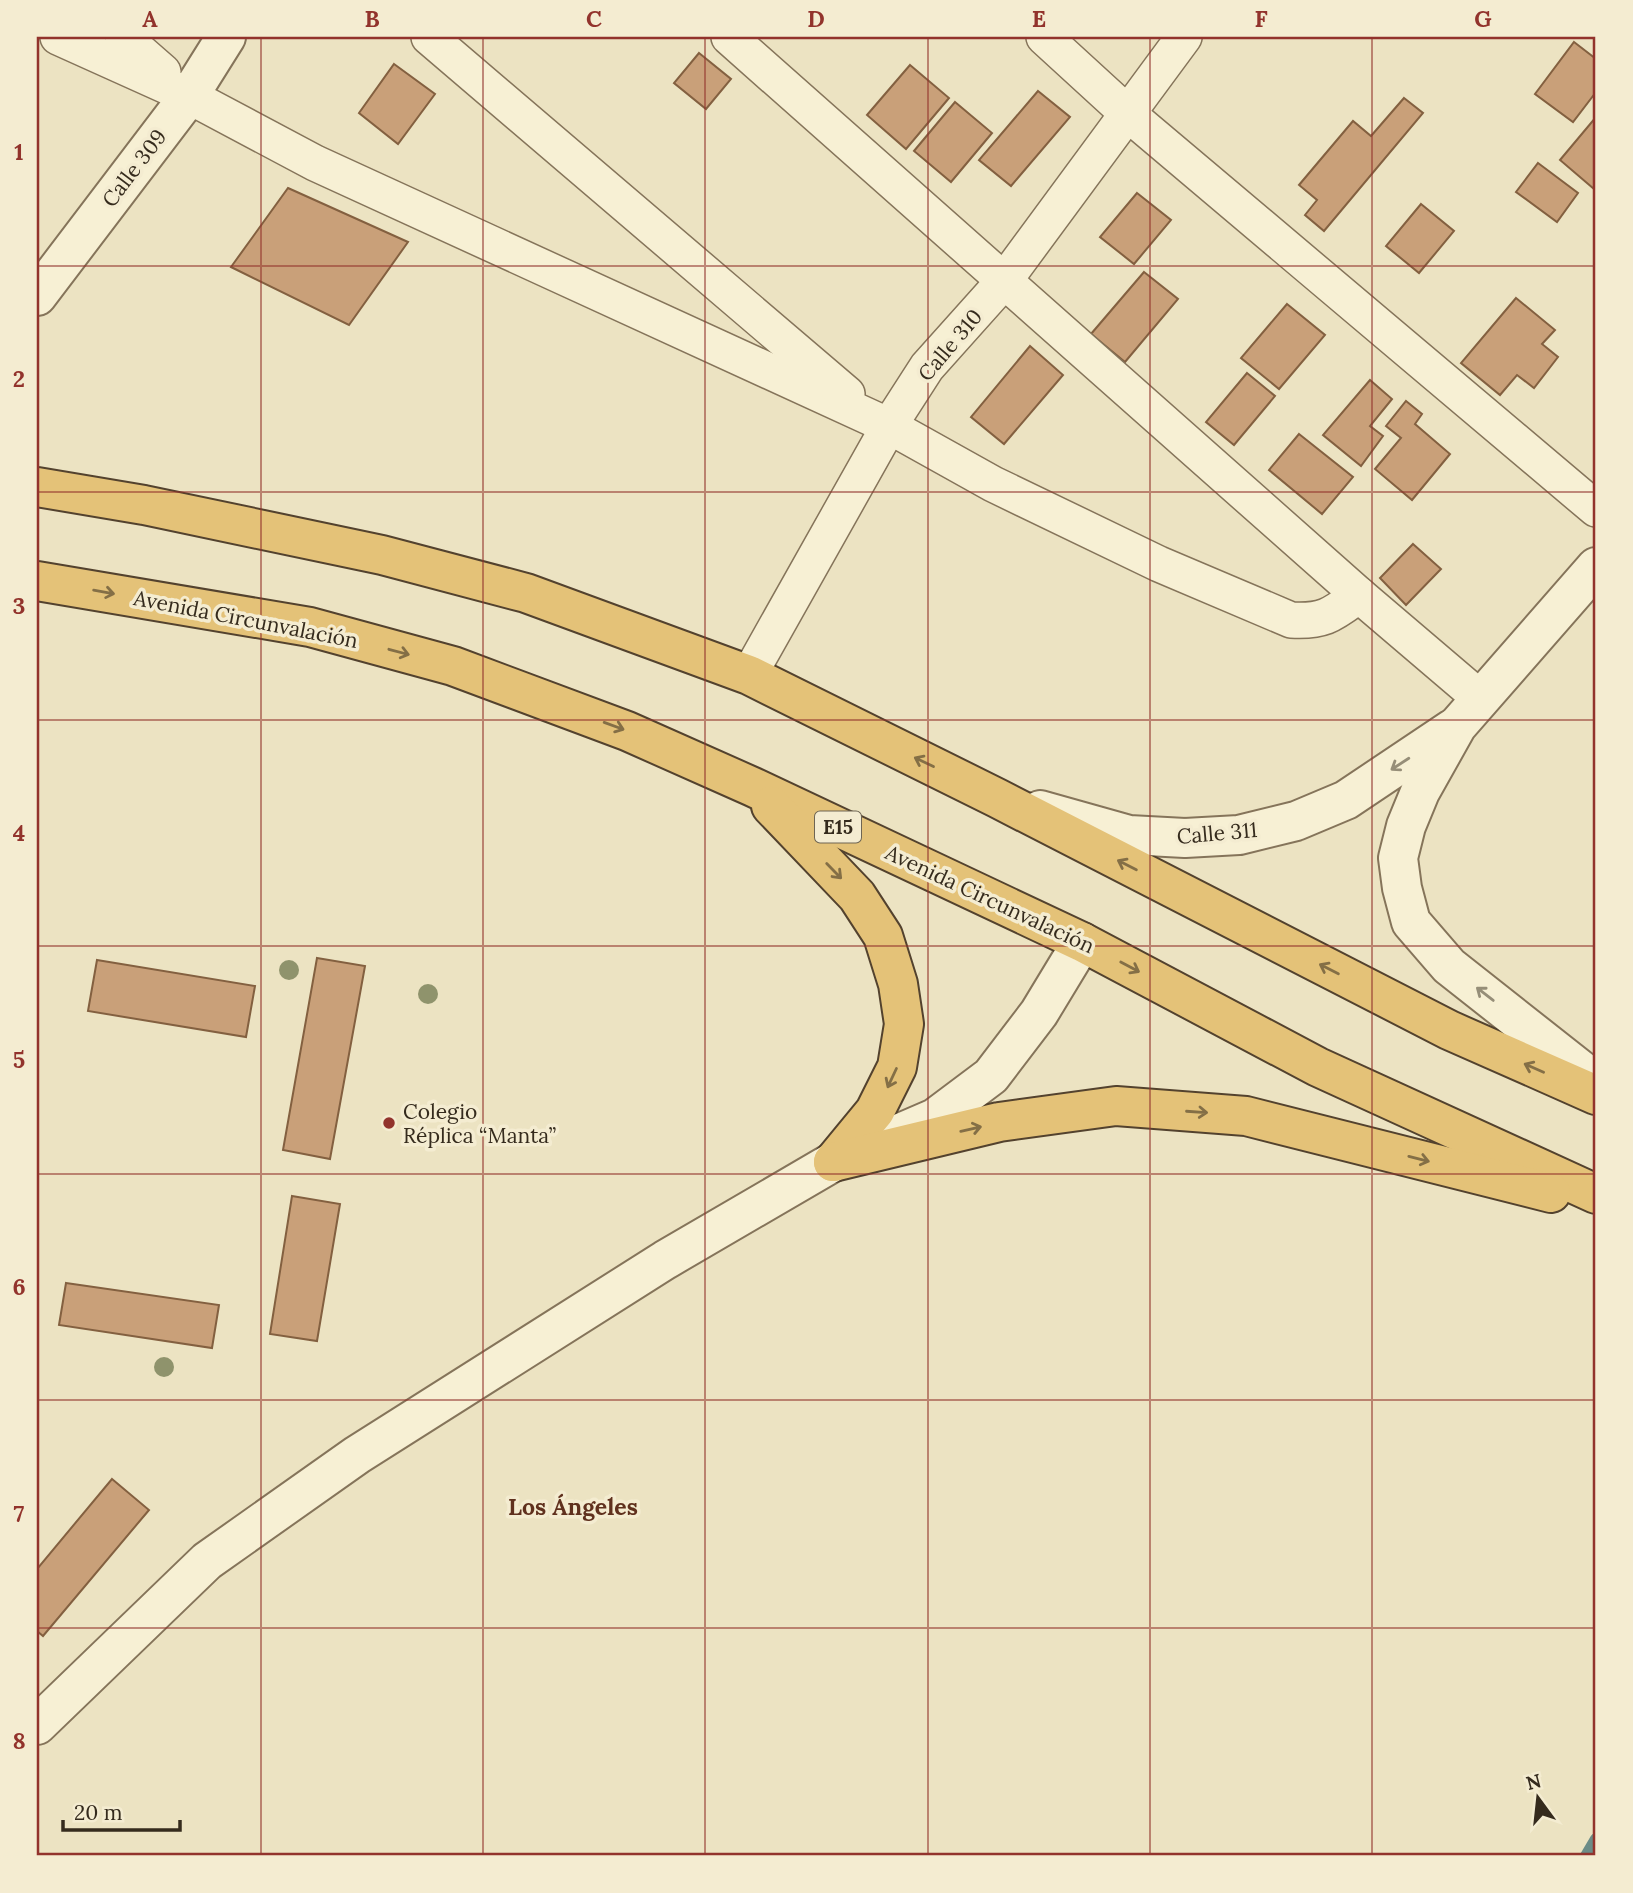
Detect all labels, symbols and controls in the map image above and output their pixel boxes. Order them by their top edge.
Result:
text: A [142,4,158,33]
text: B [364,4,380,33]
text: C [586,4,602,33]
text: D [807,4,825,33]
text: E [1032,4,1046,33]
text: F [1254,4,1268,33]
text: G [1474,4,1492,33]
street label: Calle 309 [96,124,172,212]
text: 1 [14,137,24,166]
street label: Calle 310 [912,303,988,387]
text: 2 [13,364,25,393]
street label: Avenida Circunvalación [131,584,361,654]
one-way arrow [92,586,115,599]
text: 3 [13,591,25,620]
one-way arrow [388,646,410,659]
one-way arrow [602,721,624,733]
one-way arrow [914,754,935,768]
one-way arrow [1391,757,1410,771]
road number: E15 [815,812,861,842]
street label: Calle 311 [1176,816,1258,850]
text: 4 [13,818,25,847]
street label: Avenida Circunvalación [880,838,1099,959]
one-way arrow [1117,857,1138,871]
one-way arrow [826,862,843,879]
one-way arrow [1120,960,1140,974]
one-way arrow [1319,961,1340,975]
one-way arrow [1476,987,1494,1002]
text: 5 [13,1045,25,1074]
one-way arrow [1524,1061,1545,1074]
one-way arrow [884,1067,898,1088]
place label: Colegio Réplica “Manta” [403,1098,556,1149]
one-way arrow [1185,1106,1207,1119]
marker: Colegio Réplica “Manta” [381,1115,397,1131]
one-way arrow [959,1122,982,1135]
one-way arrow [1407,1153,1430,1166]
text: 6 [12,1272,26,1301]
district label: Los Ángeles [508,1492,638,1521]
text: 7 [14,1499,25,1528]
text: 8 [12,1726,26,1755]
north arrow [1504,1764,1574,1834]
text: N [1523,1768,1544,1795]
scale bar [63,1788,180,1832]
text: 20 m [74,1799,123,1826]

